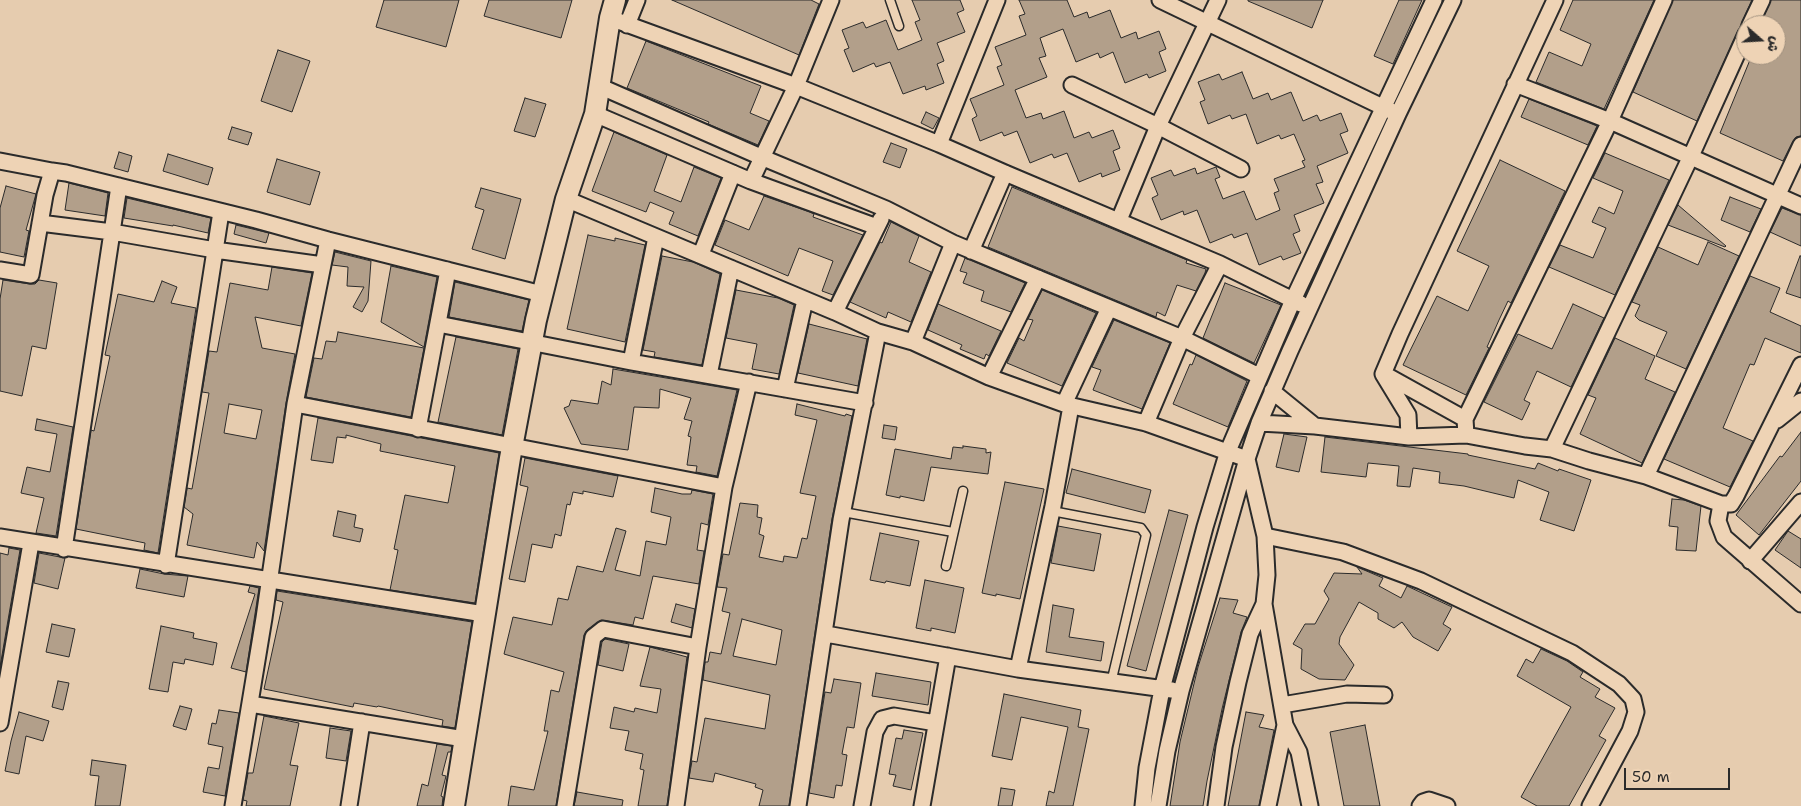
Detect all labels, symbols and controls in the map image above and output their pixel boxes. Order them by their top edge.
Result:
north arrow [1736,15,1786,65]
text: ش [1763,34,1785,55]
scale bar [1626,758,1732,790]
text: 50 m [1632,767,1670,787]

